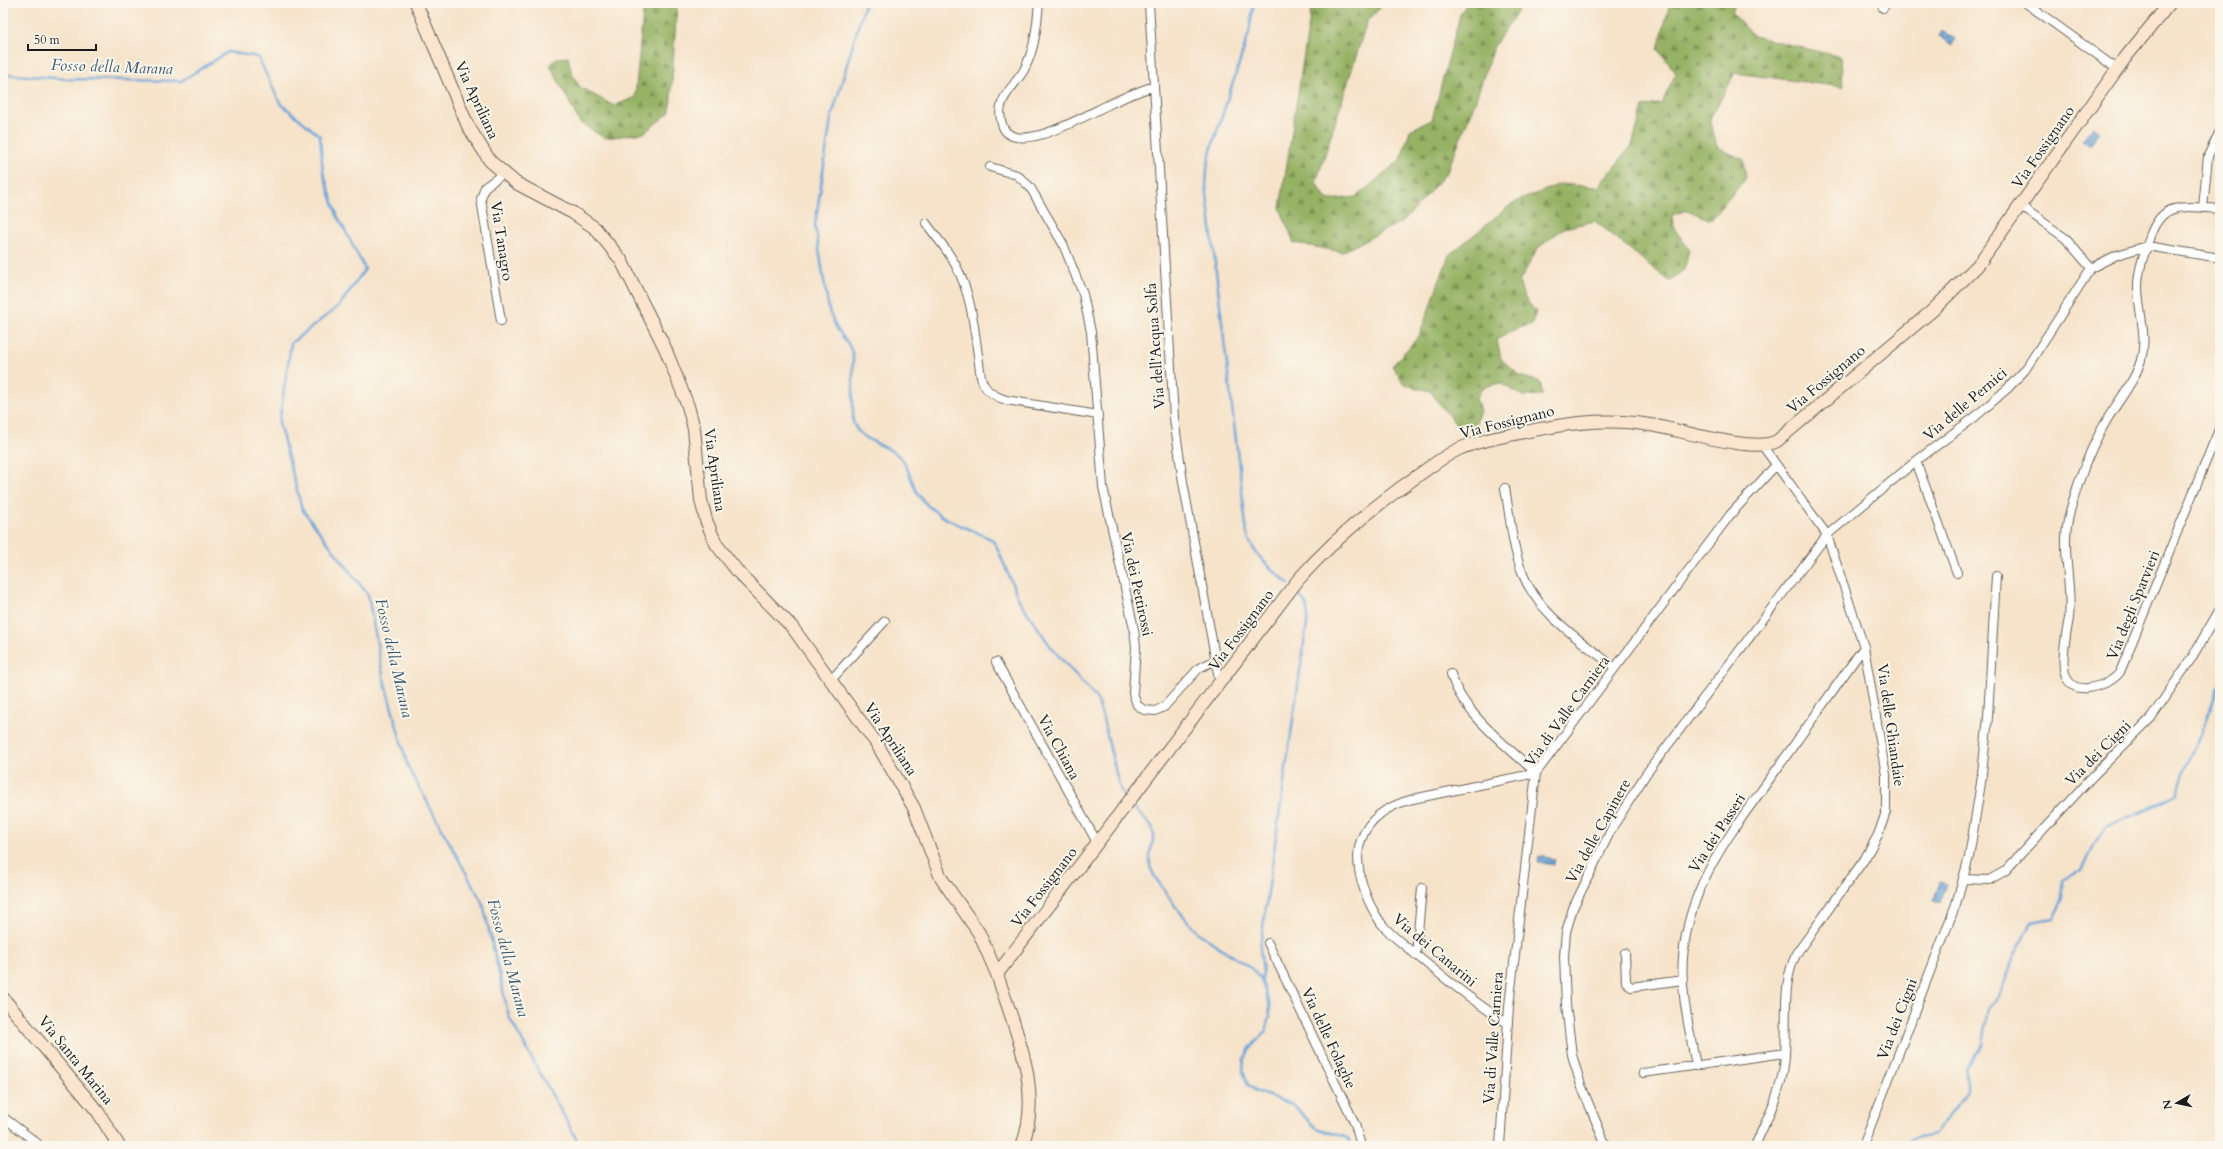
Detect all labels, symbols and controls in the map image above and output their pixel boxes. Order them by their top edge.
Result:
scale bar [28,26,96,52]
text: 50 m [34,32,61,48]
water label: Fosso della Marana [51,54,173,80]
street label: Via Apriliana [450,58,504,143]
street label: Via Fossignano [2007,102,2079,192]
street label: Via Tanagro [486,200,518,282]
street label: Via dell'Acqua Solfa [1141,282,1169,410]
street label: Via Fossignano [1783,340,1869,418]
street label: Via delle Pernici [1919,363,2011,445]
street label: Via Fossignano [1458,401,1556,443]
street label: Via Apriliana [699,427,731,513]
street label: Via dei Pettirossi [1116,530,1158,638]
street label: Via degli Sparvieri [2102,547,2164,663]
street label: Via Fossignano [1204,585,1278,675]
water label: Fosso della Marana [370,596,418,720]
street label: Via di Valle Carniera [1520,651,1614,771]
street label: Via delle Ghiandaie [1872,662,1910,788]
street label: Via Apriliana [860,698,922,780]
street label: Via Chiana [1033,711,1085,783]
street label: Via dei Cigni [2061,716,2135,790]
street label: Via delle Capinere [1561,775,1635,887]
street label: Via dei Passeri [1684,790,1750,876]
street label: Via Fossignano [1006,843,1082,931]
water label: Fosso della Marana [482,896,534,1020]
street label: Via dei Canarini [1389,909,1481,991]
street label: Via di Valle Carniera [1478,971,1508,1105]
street label: Via dei Cigni [1872,975,1922,1063]
street label: Via delle Folaghe [1297,984,1361,1092]
street label: Via Santa Marina [34,1011,118,1109]
north arrow [2157,1083,2197,1123]
text: N [2159,1098,2176,1110]

